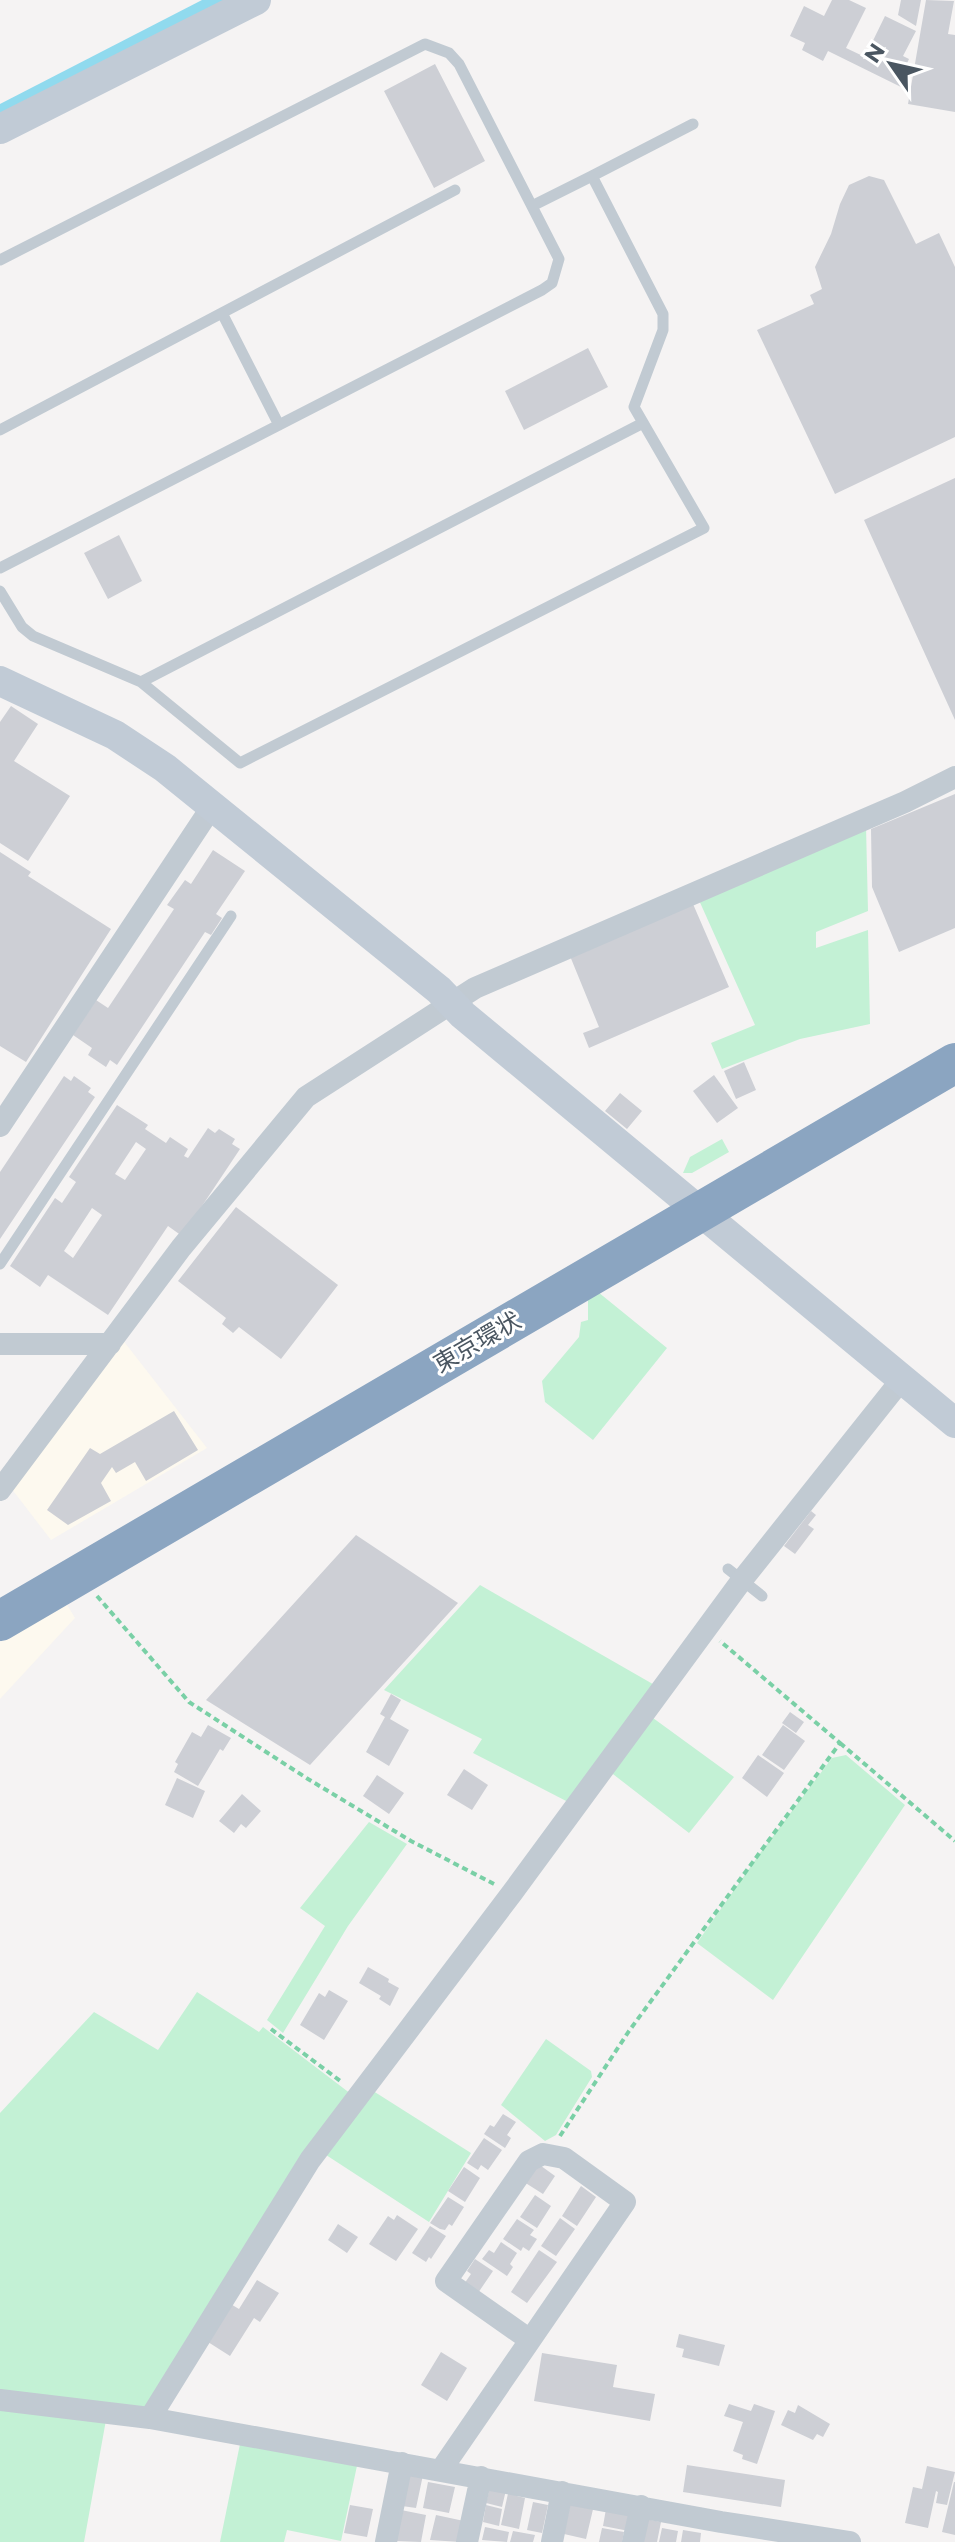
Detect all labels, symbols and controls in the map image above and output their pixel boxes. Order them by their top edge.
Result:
north arrow [851,24,931,104]
text: N [859,38,891,68]
street label: 東京環状 [428,1305,526,1379]

